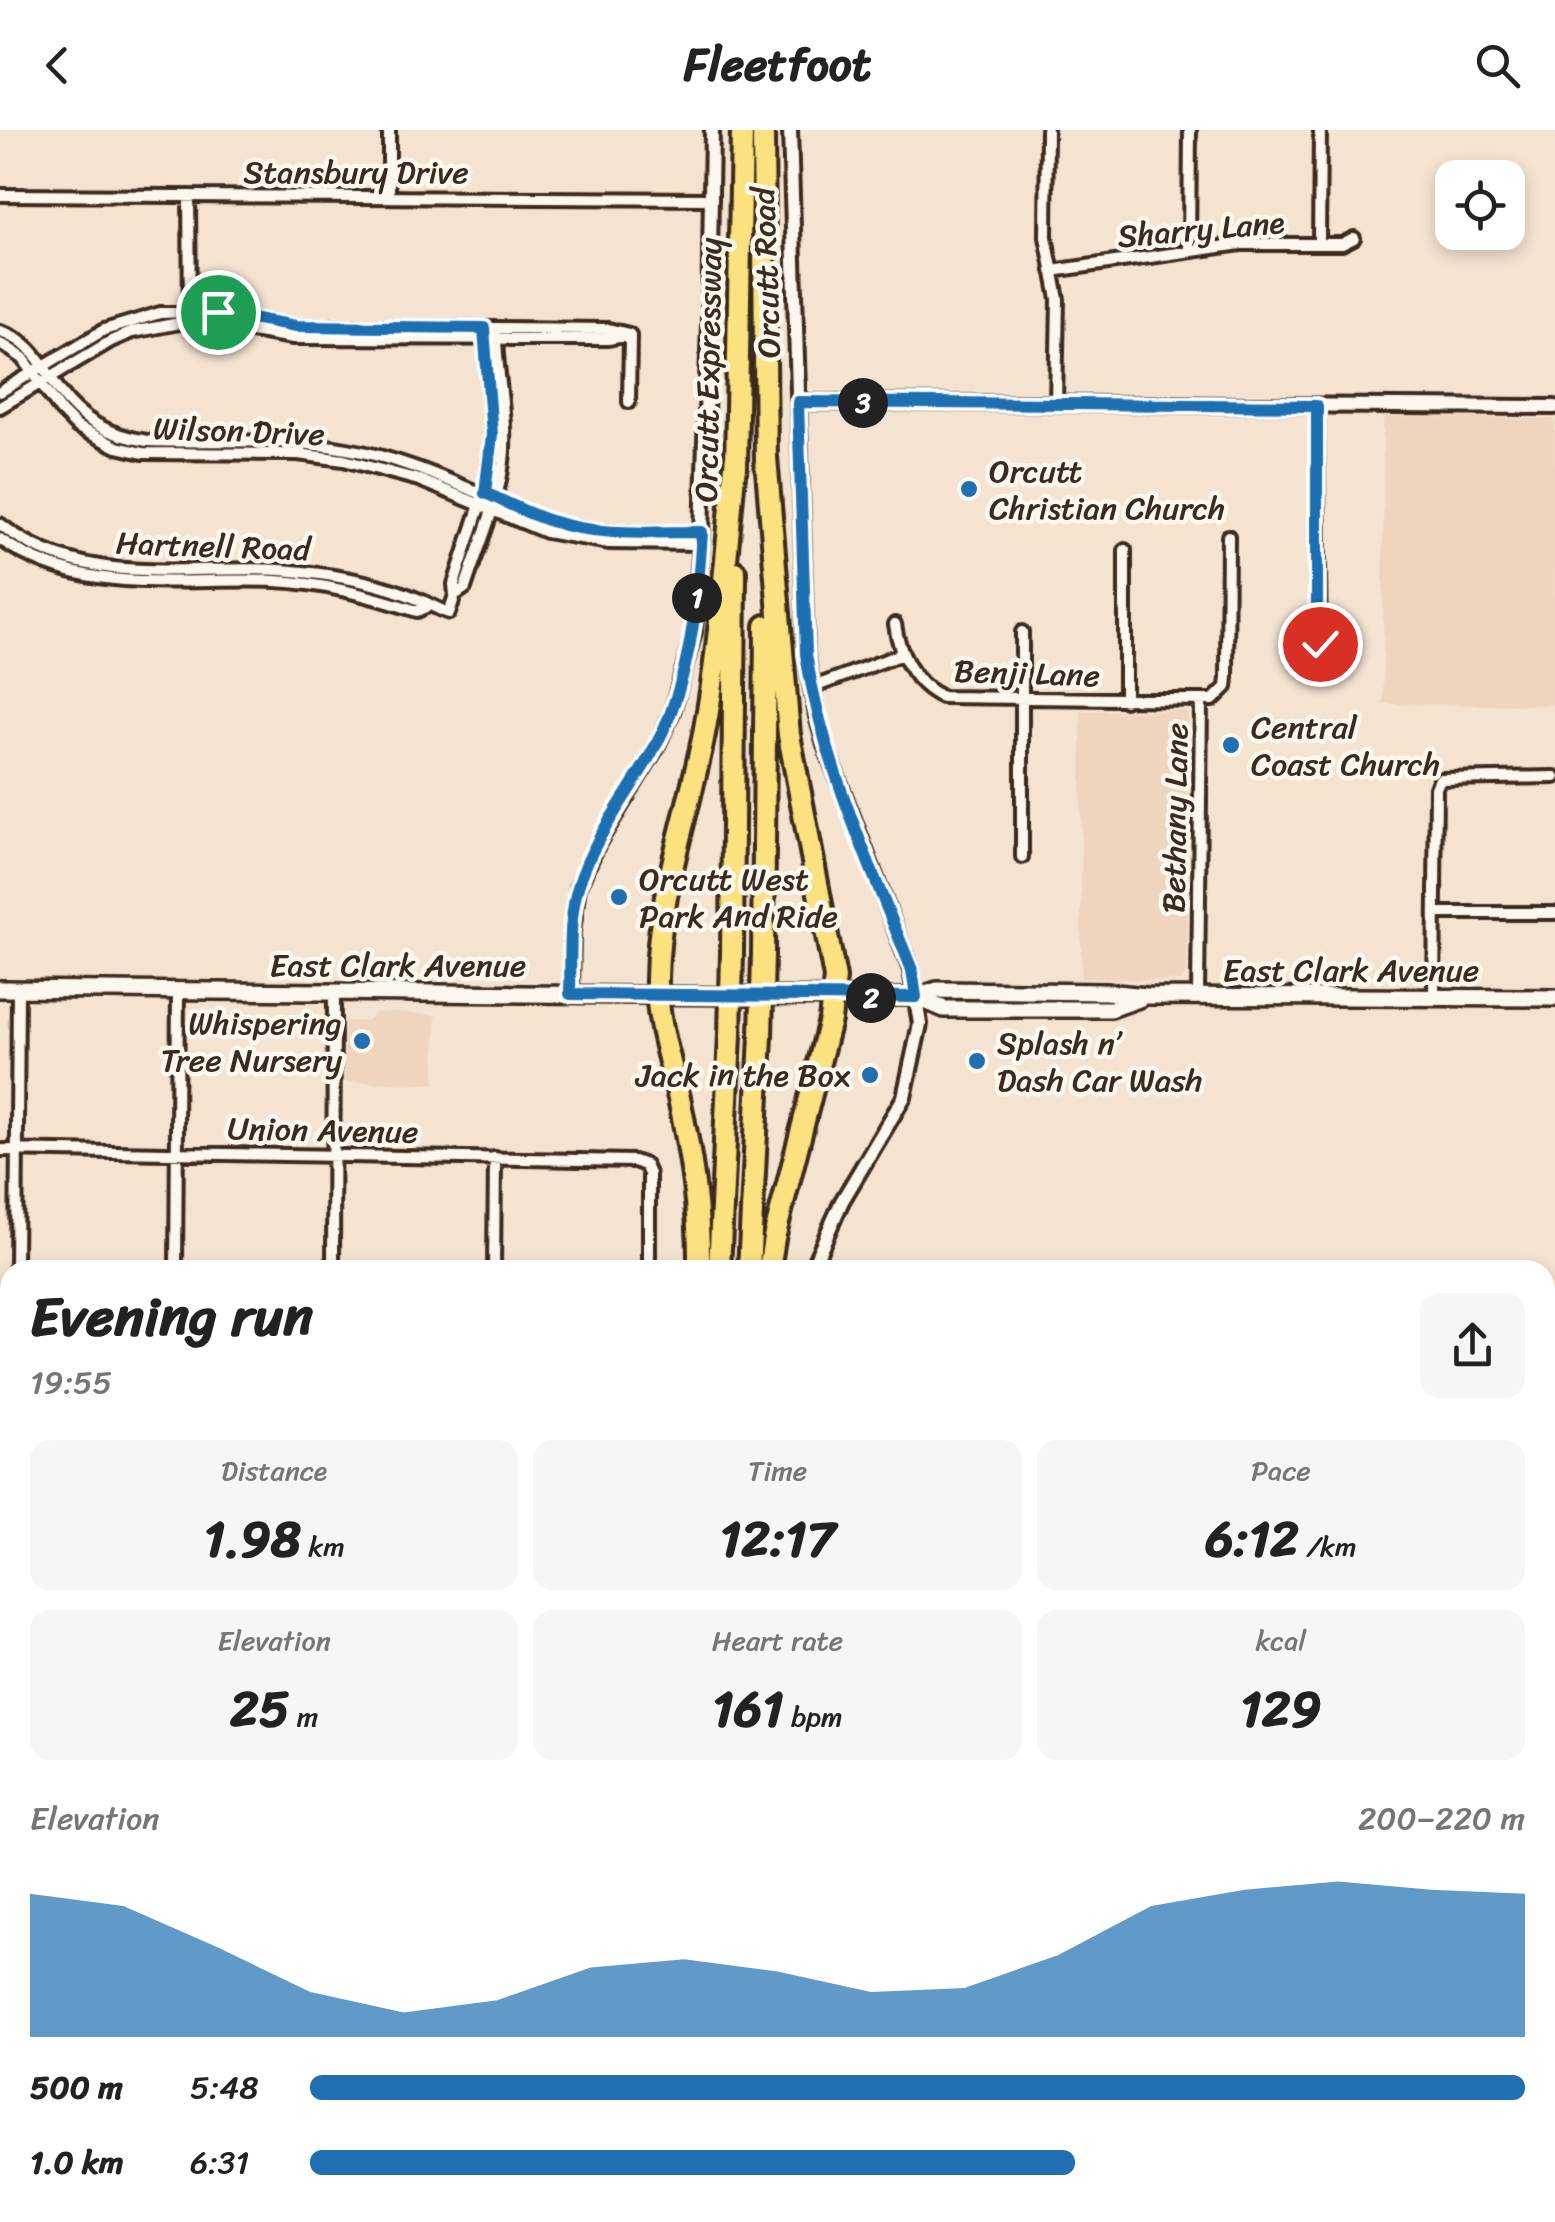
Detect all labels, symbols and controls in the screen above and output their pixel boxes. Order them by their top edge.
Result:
text: Fleetfoot [684,25,871,105]
icon: back [30,38,85,93]
icon: search [1470,38,1525,93]
street label: Stansbury Drive [243,144,469,201]
map controls [1435,160,1525,250]
button: locate [1435,160,1525,250]
street label: Orcutt Road [735,185,798,359]
street label: Sharry Lane [1115,194,1287,265]
street label: Orcutt Expressway [678,237,739,503]
pin [176,270,261,355]
icon: arrive [191,285,246,340]
pin: 3 [838,378,888,428]
text: 3 [855,378,871,427]
street label: Wilson Drive [152,400,326,463]
place label: Orcutt Christian Church [989,443,1225,537]
marker: Orcutt Christian Church [958,478,980,500]
street label: Hartnell Road [115,515,313,578]
pin: 1 [672,573,722,623]
text: 1 [691,573,703,622]
pin [1278,602,1363,687]
icon: check [1293,617,1348,672]
street label: Benji Lane [953,642,1101,705]
place label: Central Coast Church [1251,699,1440,793]
street label: Bethany Lane [1145,722,1206,914]
marker: Central Coast Church [1220,734,1242,756]
place label: Orcutt West Park And Ride [639,851,838,945]
marker: Orcutt West Park And Ride [608,886,630,908]
street label: East Clark Avenue [270,937,526,994]
street label: East Clark Avenue [1223,942,1479,999]
pin: 2 [846,973,896,1023]
text: 2 [863,973,879,1022]
place label: Whispering Tree Nursery [161,995,342,1089]
place label: Splash n’ Dash Car Wash [997,1015,1203,1109]
marker: Whispering Tree Nursery [351,1030,373,1052]
place label: Jack in the Box [635,1047,851,1104]
marker: Splash n’ Dash Car Wash [966,1050,988,1072]
marker: Jack in the Box [859,1064,881,1086]
street label: Union Avenue [227,1100,419,1161]
text: Evening run [30,1268,313,1365]
button: share [1420,1293,1525,1398]
text: 19:55 [30,1354,112,1411]
text: Distance [221,1446,327,1495]
text: Time [748,1446,807,1495]
text: Pace [1251,1446,1311,1495]
text: 1.98 [204,1495,301,1584]
text: 12:17 [720,1495,835,1584]
text: 6:12 [1205,1495,1299,1584]
text: km [301,1522,345,1571]
text: /km [1299,1522,1357,1571]
text: Elevation [218,1616,331,1665]
text: Heart rate [712,1616,843,1665]
text: kcal [1255,1616,1306,1665]
text: 25 [230,1665,289,1754]
text: 161 [712,1665,784,1754]
text: 129 [1240,1665,1321,1754]
text: m [289,1692,318,1741]
text: bpm [784,1692,843,1741]
text: Elevation [30,1790,160,1847]
text: 200–220 m [1358,1790,1525,1847]
text: 500 m [30,2059,123,2116]
text: 5:48 [190,2059,259,2116]
text: 1.0 km [30,2134,124,2191]
text: 6:31 [190,2134,249,2191]

